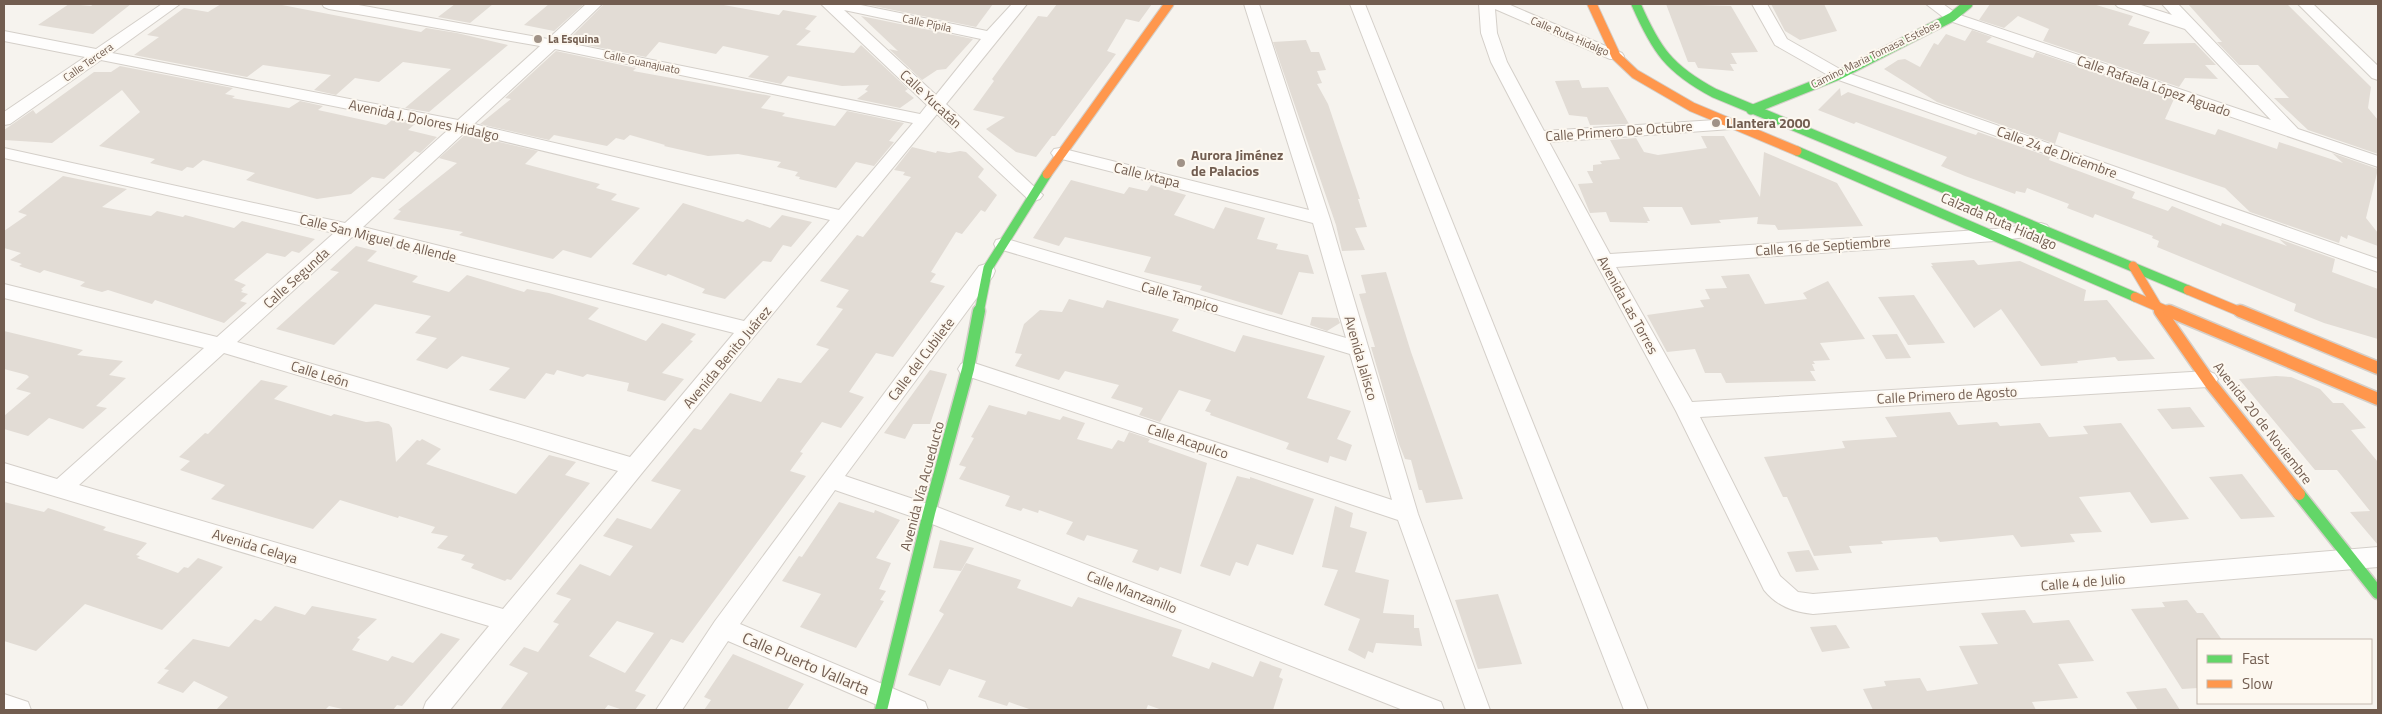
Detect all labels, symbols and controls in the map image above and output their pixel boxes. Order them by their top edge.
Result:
street label: Calle Pípila [901,10,953,36]
street label: Calle Ruta Hidalgo [1528,12,1612,60]
street label: Camino Maria Tomasa Estebes [1808,16,1942,92]
place label: La Esquina [548,31,599,47]
marker: La Esquina [532,33,544,45]
street label: Calle Tercera [60,38,117,85]
street label: Calle Guanajuato [602,46,682,78]
street label: Calle Rafaela López Aguado [2074,49,2234,122]
street label: Calle Yucatán [896,64,967,133]
street label: Avenida J. Dolores Hidalgo [347,93,501,146]
place label: Llantera 2000 [1726,112,1810,133]
street label: Calle Primero De Octubre [1545,115,1693,146]
marker: Llantera 2000 [1710,117,1722,129]
street label: Calle 24 de Diciembre [1994,120,2120,183]
place label: Aurora Jiménez de Palacios [1191,144,1283,181]
street label: Calle Ixtapa [1112,156,1182,193]
marker: Aurora Jiménez de Palacios [1175,157,1187,169]
street label: Calzada Ruta Hidalgo [1938,187,2061,255]
street label: Calle San Miguel de Allende [298,208,459,267]
street label: Calle 16 de Septiembre [1755,230,1891,261]
street label: Calle Segunda [258,242,333,313]
street label: Avenida Las Torres [1593,252,1664,358]
street label: Calle Tampico [1139,275,1221,318]
street label: Avenida Benito Juárez [677,301,776,413]
street label: Calle del Cubilete [882,313,959,405]
street label: Avenida Jalisco [1339,313,1384,403]
street label: Calle León [288,355,352,392]
street label: Avenida 20 de Noviembre [2209,357,2318,488]
street label: Calle Primero de Agosto [1876,380,2018,409]
street label: Calle Acapulco [1145,418,1231,464]
street label: Avenida Vía Acueducto [894,419,949,553]
street label: Avenida Celaya [210,523,300,568]
street label: Calle Manzanillo [1084,565,1180,618]
street label: Calle 4 de Julio [2040,567,2126,596]
street label: Calle Puerto Vallarta [739,625,873,701]
legend [2197,639,2372,704]
text: Fast [2242,647,2270,670]
text: Slow [2242,672,2273,695]

